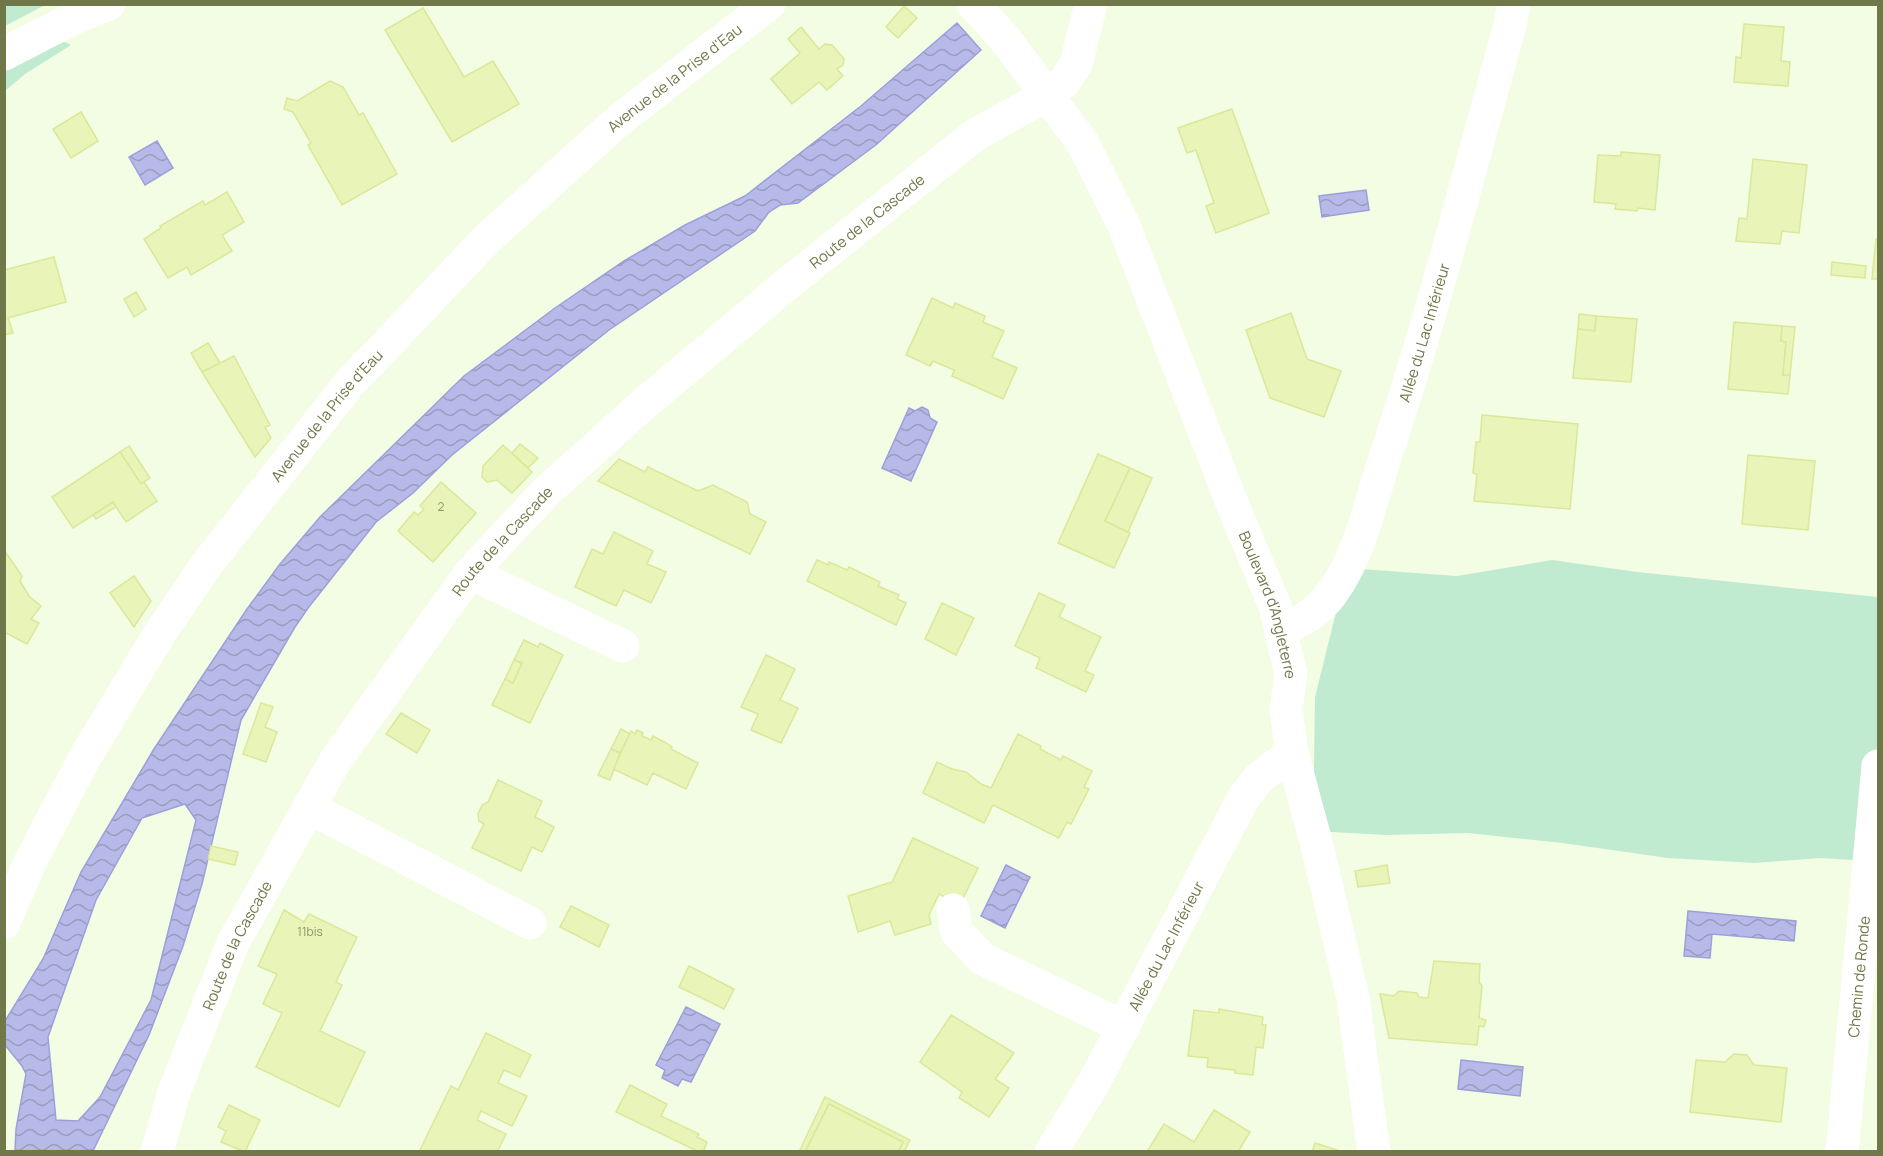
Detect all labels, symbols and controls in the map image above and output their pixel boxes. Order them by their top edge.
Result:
street label: Avenue de la Prise d'Eau [602,19,746,137]
street label: Route de la Cascade [805,168,929,273]
street label: Allée du Lac Inférieur [1393,260,1454,405]
street label: Avenue de la Prise d'Eau [266,345,387,486]
street label: Route de la Cascade [447,481,557,600]
house number: 2 [438,498,445,515]
street label: Boulevard d'Angleterre [1234,528,1302,681]
street label: Route de la Cascade [197,876,277,1013]
street label: Allée du Lac Inférieur [1123,877,1209,1014]
street label: Chemin de Ronde [1842,915,1874,1038]
house number: 11bis [297,923,323,940]

